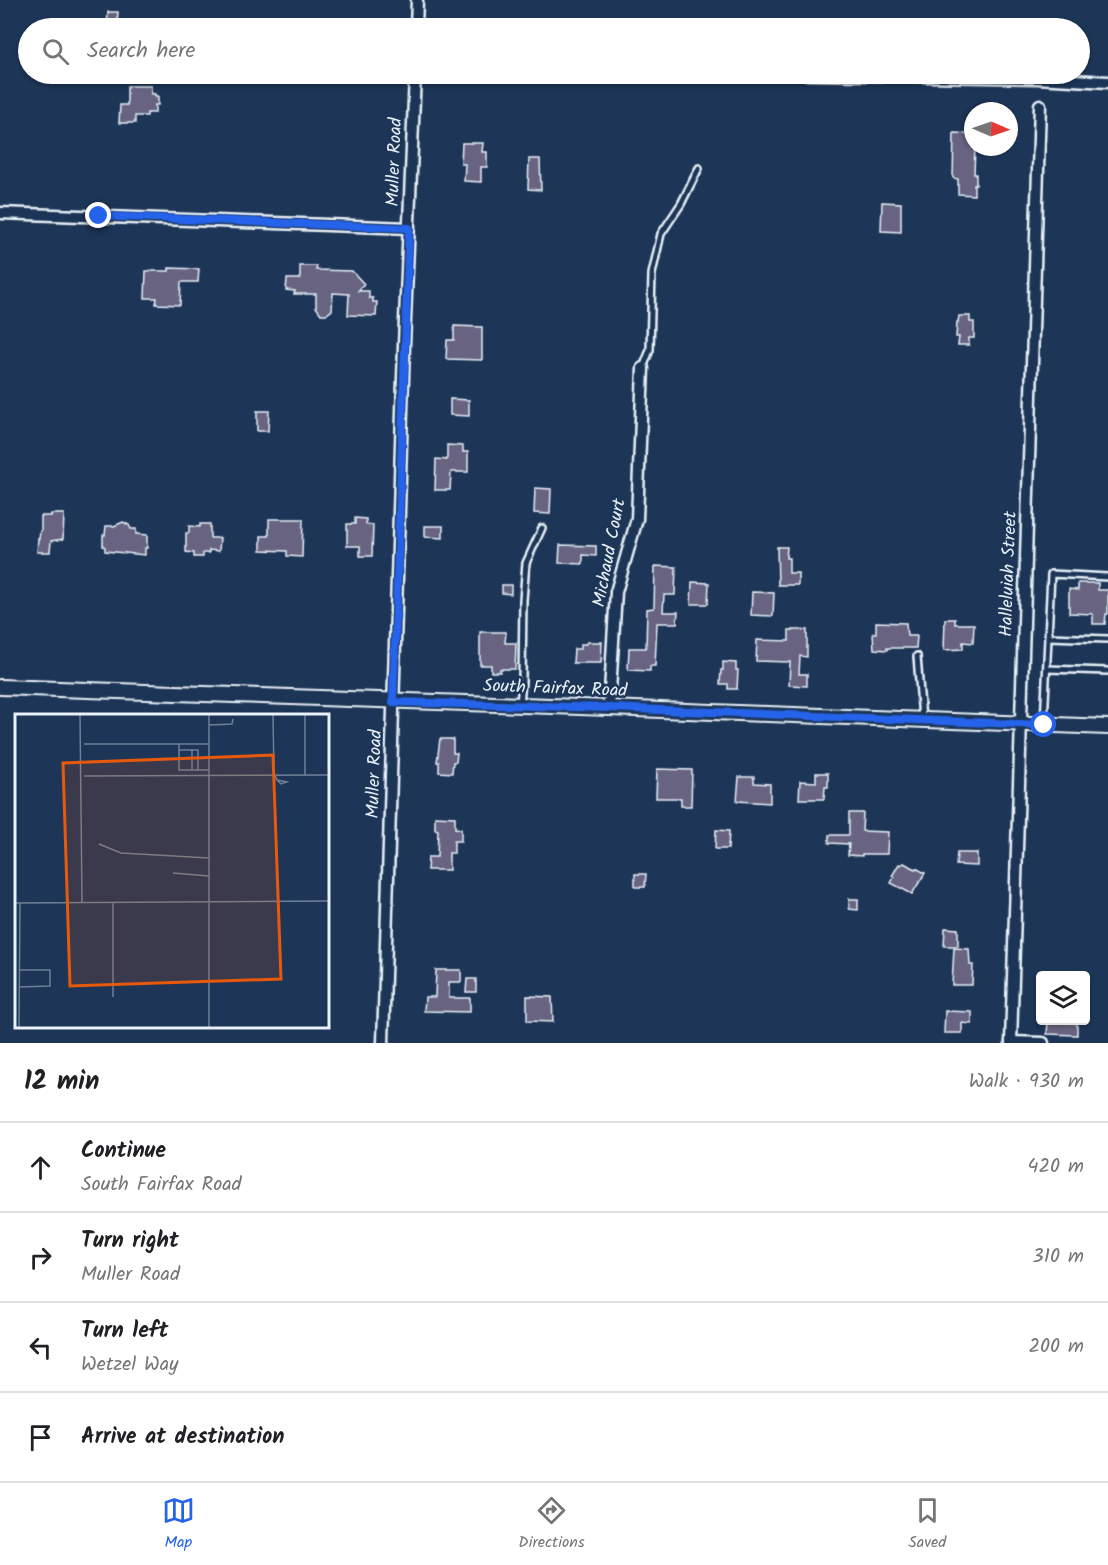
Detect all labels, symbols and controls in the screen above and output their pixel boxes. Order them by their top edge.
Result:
search box [18,18,1090,84]
text: Search here [87,34,195,69]
icon: search [39,35,72,68]
north arrow [964,102,1018,156]
street label: Muller Road [379,116,411,207]
route end [85,202,111,228]
street label: Michaud Court [585,495,635,610]
street label: Halleluiah Street [992,510,1026,637]
street label: South Fairfax Road [482,672,629,706]
route start [1030,711,1056,737]
inset map [15,714,328,1028]
street label: Muller Road [359,728,391,819]
map controls [1036,971,1090,1025]
button: layers [1036,971,1090,1025]
text: 12 min [24,1061,99,1103]
text: Walk · 930 m [969,1066,1084,1098]
text: Continue [81,1134,166,1169]
icon: ahead [24,1151,57,1184]
text: 420 m [1027,1151,1084,1183]
text: South Fairfax Road [81,1169,242,1201]
text: Turn right [81,1224,179,1259]
icon: right [24,1241,57,1274]
text: 310 m [1032,1241,1084,1273]
text: Muller Road [81,1259,180,1291]
text: Turn left [81,1314,168,1349]
icon: left [24,1331,57,1364]
text: 200 m [1028,1331,1084,1363]
text: Wetzel Way [81,1349,179,1381]
text: Arrive at destination [81,1420,284,1455]
icon: arrive [24,1421,57,1454]
tab: Map [162,1494,195,1555]
tab: Directions [518,1494,585,1555]
tab: Saved [908,1494,946,1555]

